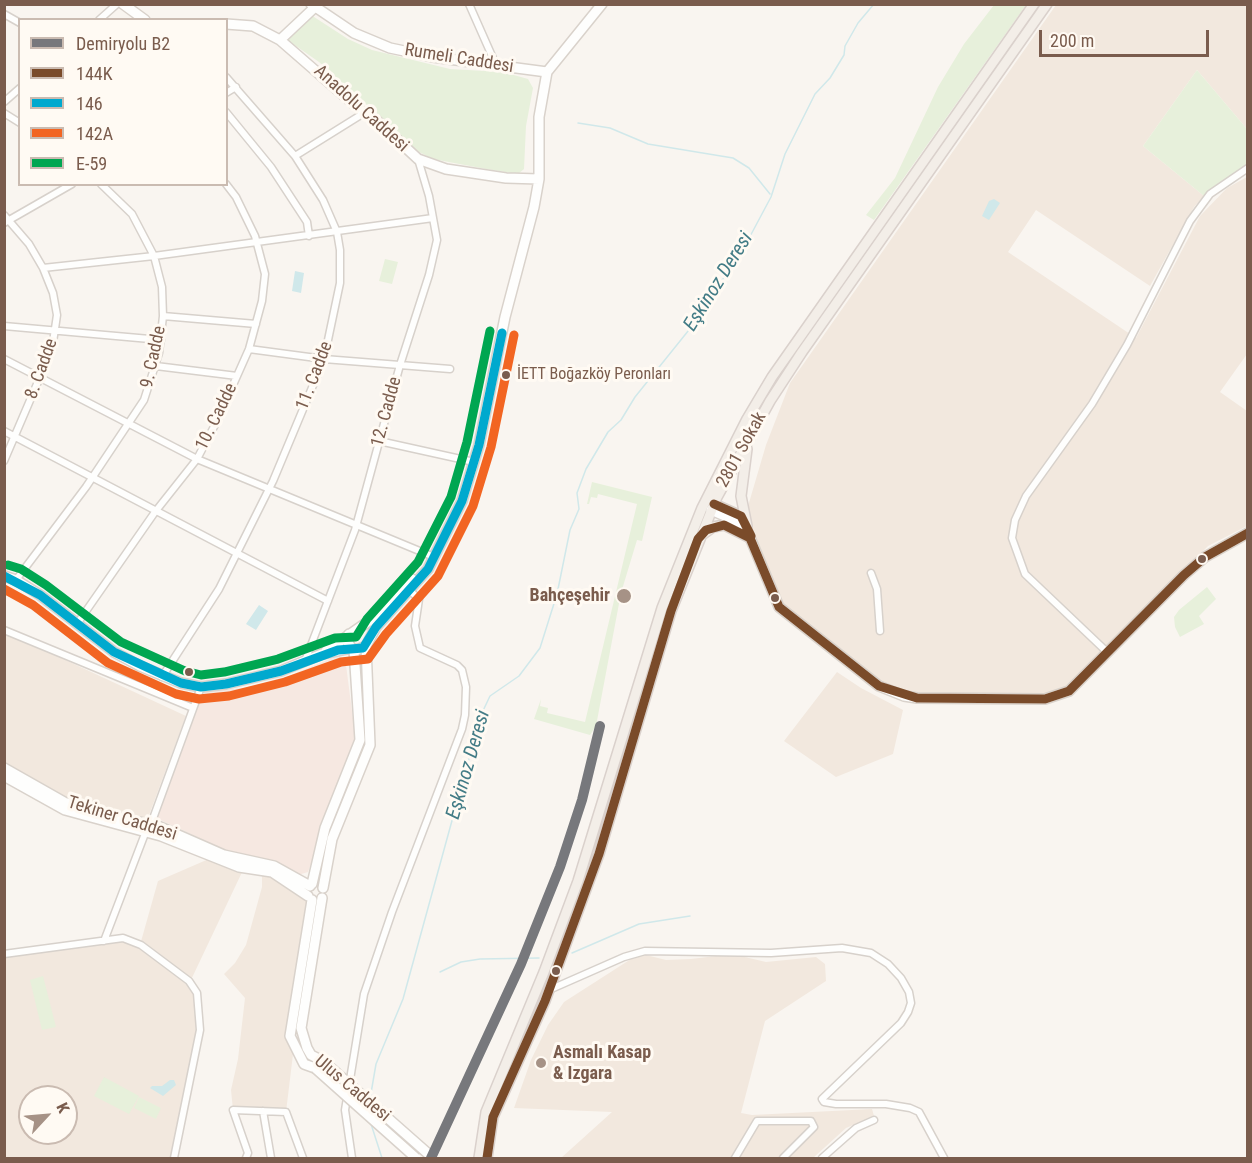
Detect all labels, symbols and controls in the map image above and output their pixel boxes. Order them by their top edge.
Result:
legend [18,18,228,186]
scale bar [1042,18,1212,56]
text: 200 m [1050,30,1094,51]
text: Demiryolu B2 [76,33,170,54]
street label: Rumeli Caddesi [403,40,515,78]
street label: Anadolu Caddesi [309,61,413,157]
text: 144K [76,63,112,84]
text: 146 [76,93,103,114]
text: 142A [76,123,113,144]
text: E-59 [76,153,107,174]
water label: Eşkinoz Deresi [679,228,759,336]
street label: 9. Cadde [137,324,171,390]
street label: 8. Cadde [21,336,63,402]
street label: 11. Cadde [292,339,338,413]
place label: İETT Boğazköy Peronları [517,365,671,385]
marker: İETT Boğazköy Peronları [500,369,512,381]
street label: 12. Cadde [367,375,407,449]
street label: 10. Cadde [192,380,242,454]
street label: 2801 Sokak [712,409,772,491]
unlabelled marker [1196,553,1208,565]
place label: Bahçeşehir [530,585,610,607]
marker: Bahçeşehir [615,587,633,605]
unlabelled marker [769,592,781,604]
unlabelled marker [183,666,195,678]
water label: Eşkinoz Deresi [442,708,496,822]
street label: Tekiner Caddesi [65,792,179,846]
unlabelled marker [550,965,562,977]
place label: Asmalı Kasap & Izgara [553,1042,651,1084]
street label: Ulus Caddesi [310,1051,394,1127]
marker: Asmalı Kasap & Izgara [534,1056,548,1070]
north arrow [18,1085,78,1145]
text: K [52,1100,73,1116]

